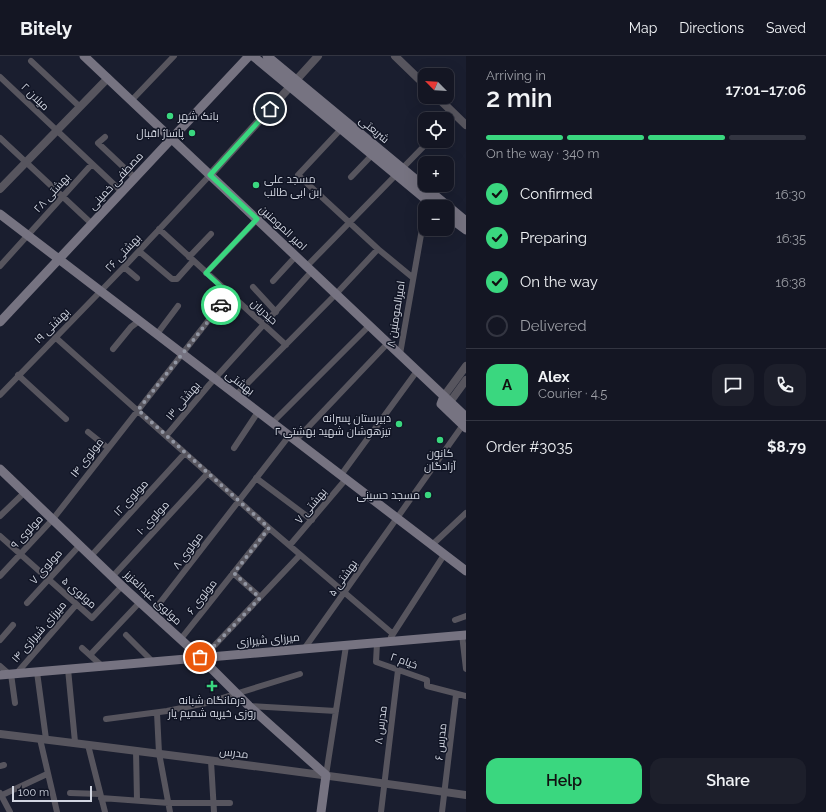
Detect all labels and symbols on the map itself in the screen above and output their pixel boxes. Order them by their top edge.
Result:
north arrow [418,68,454,104]
street label: میلان ۲ [18,81,52,113]
pin [253,92,287,126]
place label: بانک شهر [177,110,219,123]
marker: بانک شهر [165,111,175,121]
street label: شریعتی [356,114,392,146]
place label: پاساژ اقبال [136,127,184,140]
marker: پاساژ اقبال [187,128,197,138]
street label: مصطفی خمینی [86,150,146,212]
street label: بهشتی ۲۸ [31,171,73,215]
place label: مسجد علی ابن ابی طالب [264,173,322,199]
marker: مسجد علی ابن ابی طالب [251,180,261,190]
street label: امیر المومنین [256,203,310,253]
street label: بهشتی ۲۶ [102,232,144,274]
street label: امیرالمومنین ۸ [384,280,408,348]
courier [201,285,241,325]
street label: حیدریان [248,297,280,327]
street label: بهشتی ۱۹ [32,306,72,346]
street label: بهشتی [223,368,257,398]
street label: بهشتی ۱۳ [163,379,203,423]
place label: دبیرستان پسرانه تیزهوشان شهید بهشتی ۲ [274,412,391,438]
marker: دبیرستان پسرانه تیزهوشان شهید بهشتی ۲ [394,419,404,429]
marker: کانون آزادگان [435,435,445,445]
street label: مولوی ۱۴ [68,436,106,480]
place label: کانون آزادگان [424,447,456,473]
street label: مولوی ۱۲ [111,477,151,519]
street label: بهشتی ۷ [292,486,330,526]
place label: مسجد حسینی [356,489,420,502]
marker: مسجد حسینی [423,490,433,500]
street label: مولوی ۱۰ [134,498,172,538]
street label: مولوی ۹ [8,513,46,551]
street label: مولوی ۸ [170,530,206,572]
street label: مولوی ۷ [27,547,65,587]
street label: بهشتی ۵ [326,557,360,599]
street label: مولوی عبدالعزیز [121,567,184,628]
street label: مولوی ۵ [59,574,99,612]
street label: مولوی ۶ [184,577,220,617]
street label: میرزای شیرازی ۱۴ [9,599,69,665]
street label: میرزای شیرازی [236,631,300,649]
pin [183,640,217,674]
street label: خیام ۲ [388,650,419,673]
marker: درمانگاه شبانه روزی خیریه شمیم یار [206,680,218,692]
place label: درمانگاه شبانه روزی خیریه شمیم یار [167,694,256,721]
street label: مدرس ۸ [372,705,390,745]
street label: مدرس ۶ [433,723,449,761]
street label: مدرس [219,745,249,761]
scale bar [12,784,92,803]

